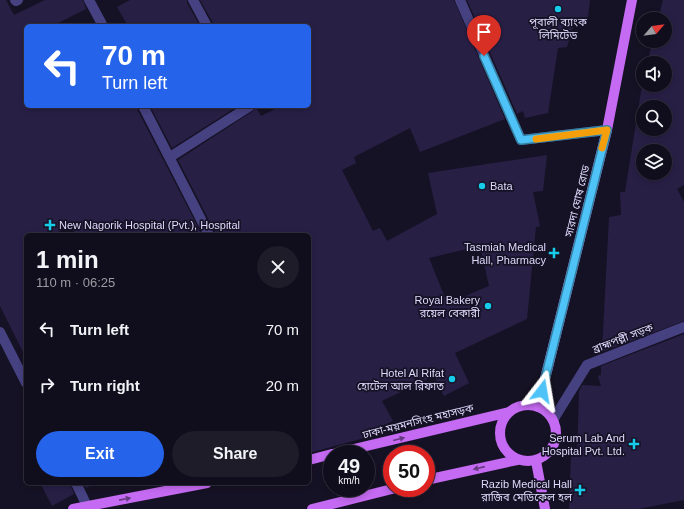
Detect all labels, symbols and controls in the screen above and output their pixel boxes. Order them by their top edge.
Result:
marker: পূবালী ব্যাংক লিমিটেড [553,4,563,14]
north arrow [636,12,672,48]
map controls [636,12,672,180]
pin [467,15,501,56]
place label: পূবালী ব্যাংক লিমিটেড [529,16,587,41]
icon: arrive [473,21,495,43]
icon: left [36,40,88,92]
text: 70 m [102,40,166,71]
button: sound [636,56,672,92]
text: Turn left [102,73,167,93]
button: search [636,100,672,136]
button: layers [636,144,672,180]
street label: সারদা ঘোষ রোড [562,164,592,239]
place label: Bata [490,180,514,192]
marker: Bata [477,181,487,191]
marker: New Nagorik Hospital (Pvt.), Hospital [44,219,56,231]
place label: New Nagorik Hospital (Pvt.), Hospital [59,219,240,231]
place label: Tasmiah Medical Hall, Pharmacy [464,241,546,266]
text: 1 min [36,246,99,273]
button: close [257,246,299,288]
marker: Tasmiah Medical Hall, Pharmacy [549,248,559,258]
text: 110 m · 06:25 [36,275,115,290]
place label: Royal Bakery রয়েল বেকারী [415,294,481,319]
marker: Royal Bakery রয়েল বেকারী [483,301,493,311]
icon: left [36,318,58,340]
text: Turn left [70,321,129,338]
text: 70 m [266,321,299,338]
street label: ব্রাহ্মপল্লী সড়ক [590,321,655,355]
place label: Hotel Al Rifat হোটেল আল রিফাত [357,367,444,392]
position arrow [521,370,563,412]
icon: right [36,374,58,396]
marker: Hotel Al Rifat হোটেল আল রিফাত [447,374,457,384]
text: Turn right [70,377,140,394]
text: 20 m [266,377,299,394]
street label: ঢাকা-ময়মনসিংহ মহাসড়ক [360,401,475,441]
button: Exit [36,431,164,477]
button: Share [172,431,299,477]
place label: Serum Lab And Hospital Pvt. Ltd. [542,432,625,457]
one-way arrow [392,435,405,441]
marker: Serum Lab And Hospital Pvt. Ltd. [628,438,640,450]
speed limit sign: 50 [383,445,435,497]
text: 49 [338,455,360,477]
one-way arrow [473,466,485,472]
text: km/h [338,475,360,486]
place label: Razib Medical Hall রাজিব মেডিকেল হল [480,478,573,503]
marker: Razib Medical Hall রাজিব মেডিকেল হল [575,485,585,495]
one-way arrow [119,496,131,502]

